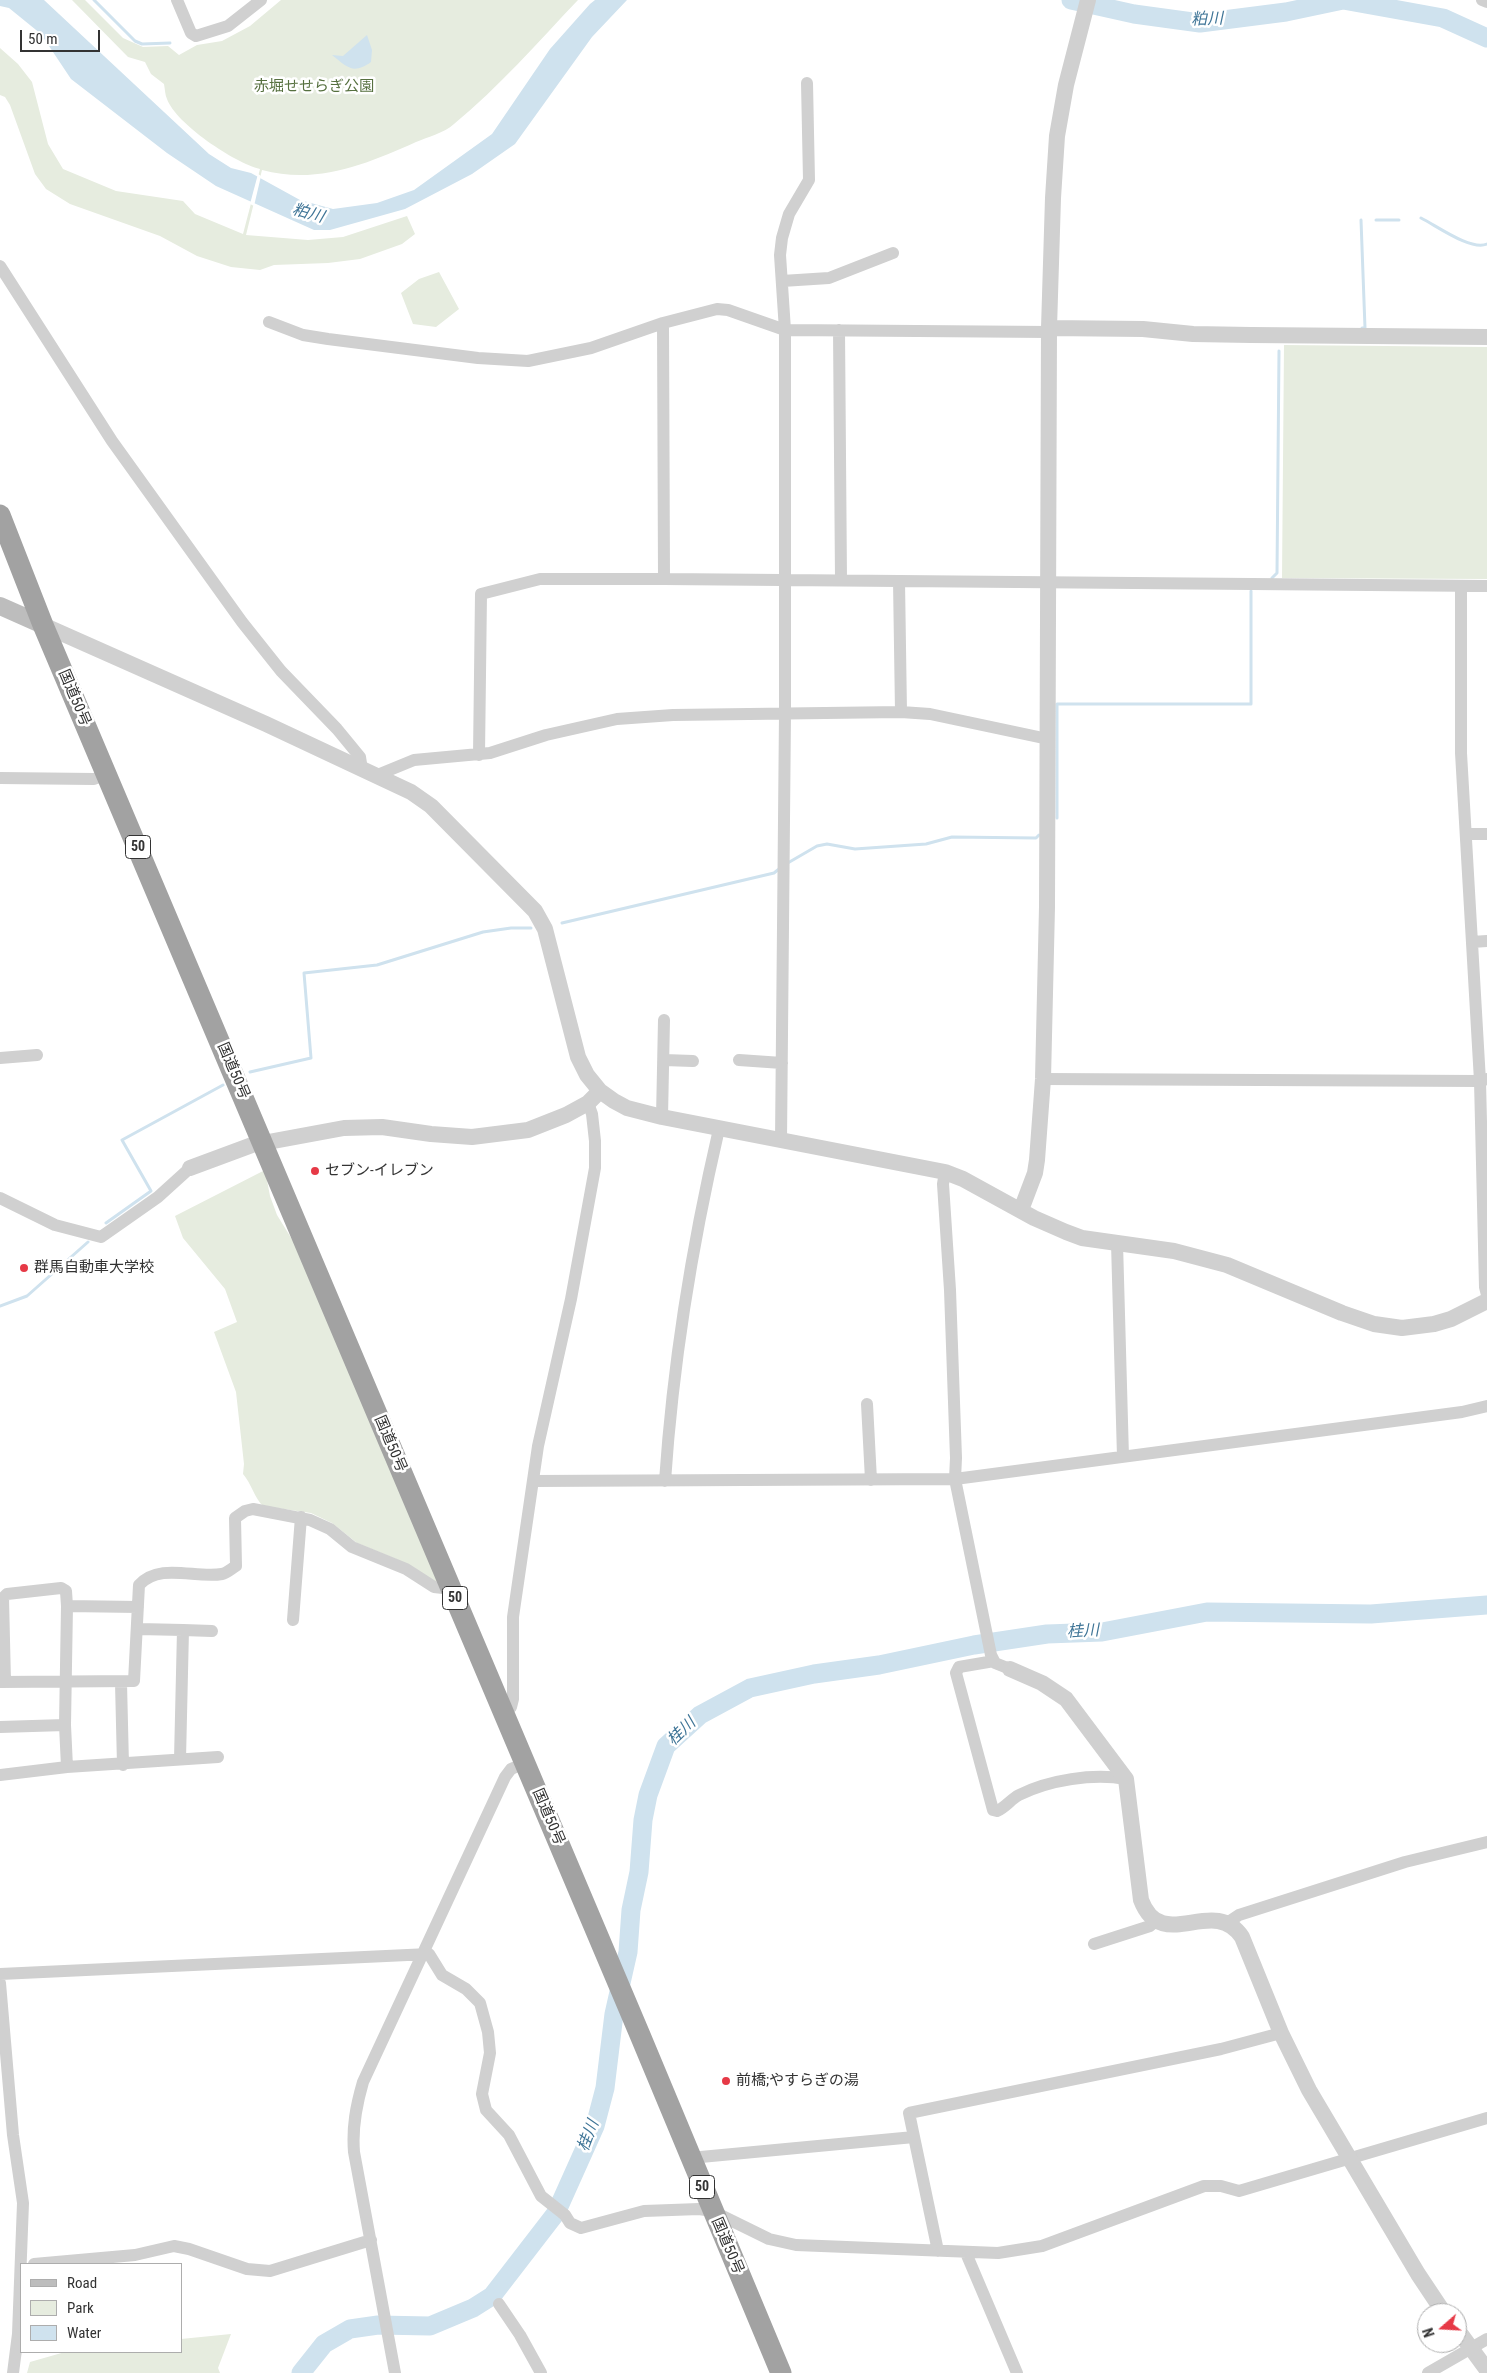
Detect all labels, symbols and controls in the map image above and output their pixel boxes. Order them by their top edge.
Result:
water label: 粕川 [1191,10,1223,30]
scale bar [22,20,102,52]
text: 50 m [28,30,58,48]
park label: 赤堀せせらぎ公園 [254,78,374,96]
water label: 粕川 [290,200,326,228]
street label: 国道50号 [54,667,94,729]
road number: 50 [126,836,150,859]
street label: 国道50号 [213,1040,253,1102]
place label: セブン-イレブン [325,1162,434,1180]
marker: セブン-イレブン [309,1165,321,1177]
place label: 群馬自動車大学校 [34,1259,154,1277]
marker: 群馬自動車大学校 [18,1262,30,1274]
street label: 国道50号 [370,1413,410,1475]
road number: 50 [442,1586,468,1610]
water label: 桂川 [1067,1622,1099,1642]
water label: 桂川 [664,1714,700,1750]
street label: 国道50号 [528,1786,568,1848]
place label: 前橋;やすらぎの湯 [736,2072,859,2090]
marker: 前橋;やすらぎの湯 [720,2075,732,2087]
water label: 桂川 [574,2118,604,2154]
road number: 50 [690,2176,714,2198]
street label: 国道50号 [707,2215,747,2277]
legend [20,2263,182,2353]
text: Road [67,2274,97,2292]
text: Park [67,2299,94,2317]
north arrow [1417,2303,1467,2353]
text: Water [67,2324,101,2342]
text: N [1420,2326,1438,2339]

